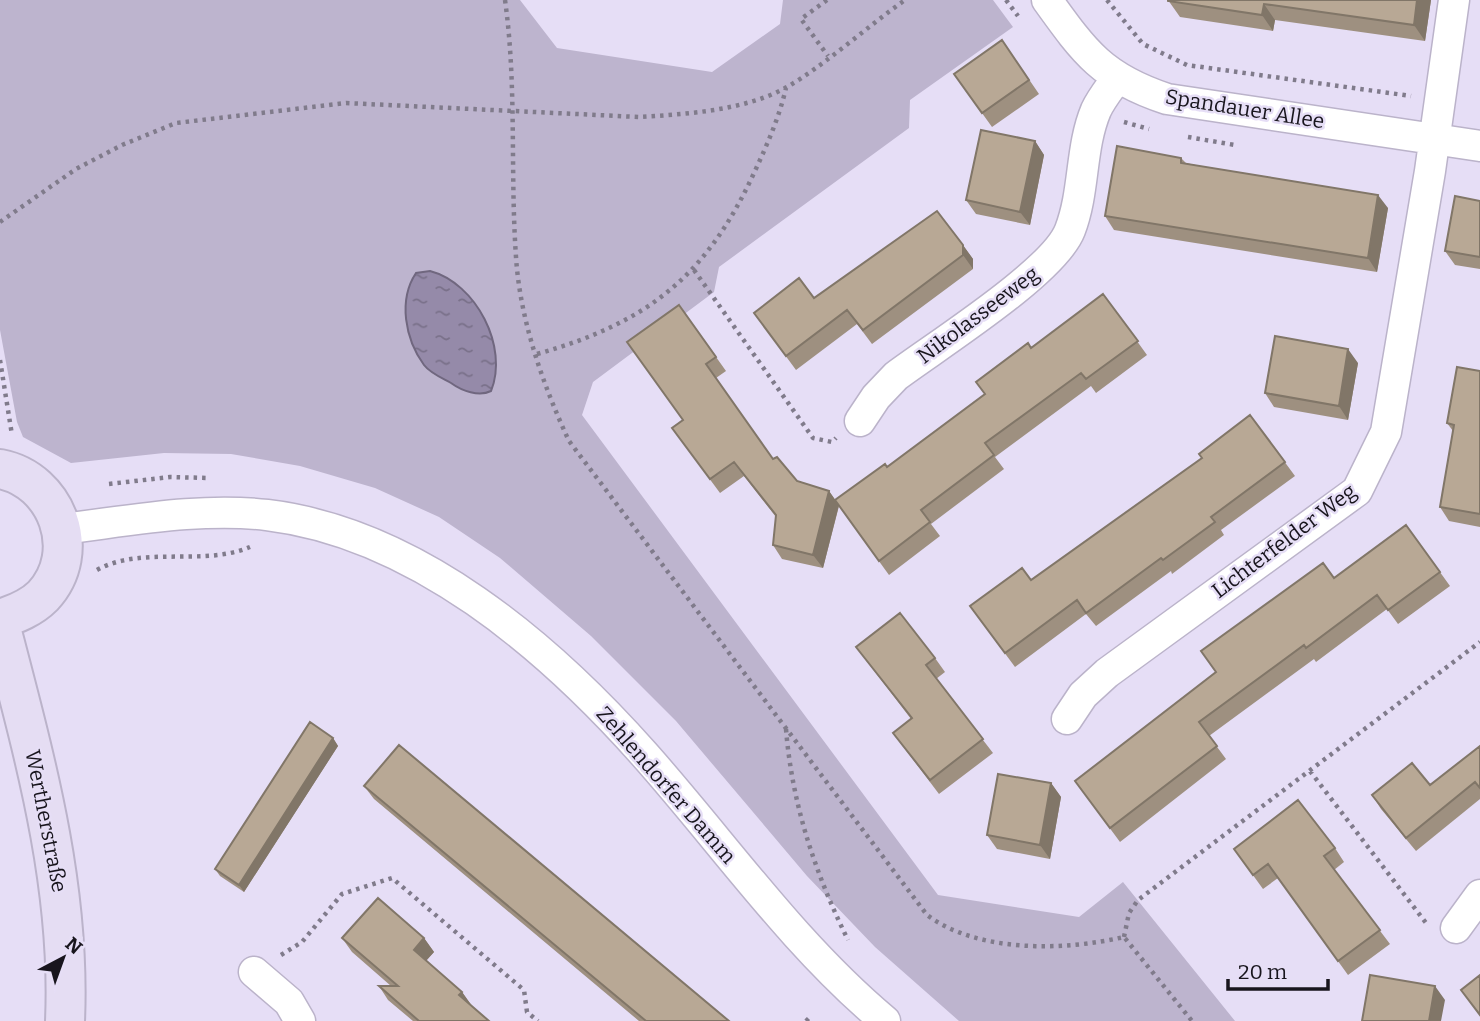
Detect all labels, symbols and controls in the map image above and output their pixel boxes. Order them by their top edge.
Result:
street label: Spandauer Allee [1164,84,1326,134]
street label: Nikolasseeweg [912,261,1044,369]
street label: Lichterfelder Weg [1207,478,1362,604]
street label: Zehlendorfer Damm [591,701,741,869]
street label: Wertherstraße [19,748,73,894]
north arrow [28,923,98,993]
text: N [61,932,87,959]
scale bar [1228,948,1328,992]
text: 20 m [1238,959,1287,985]

